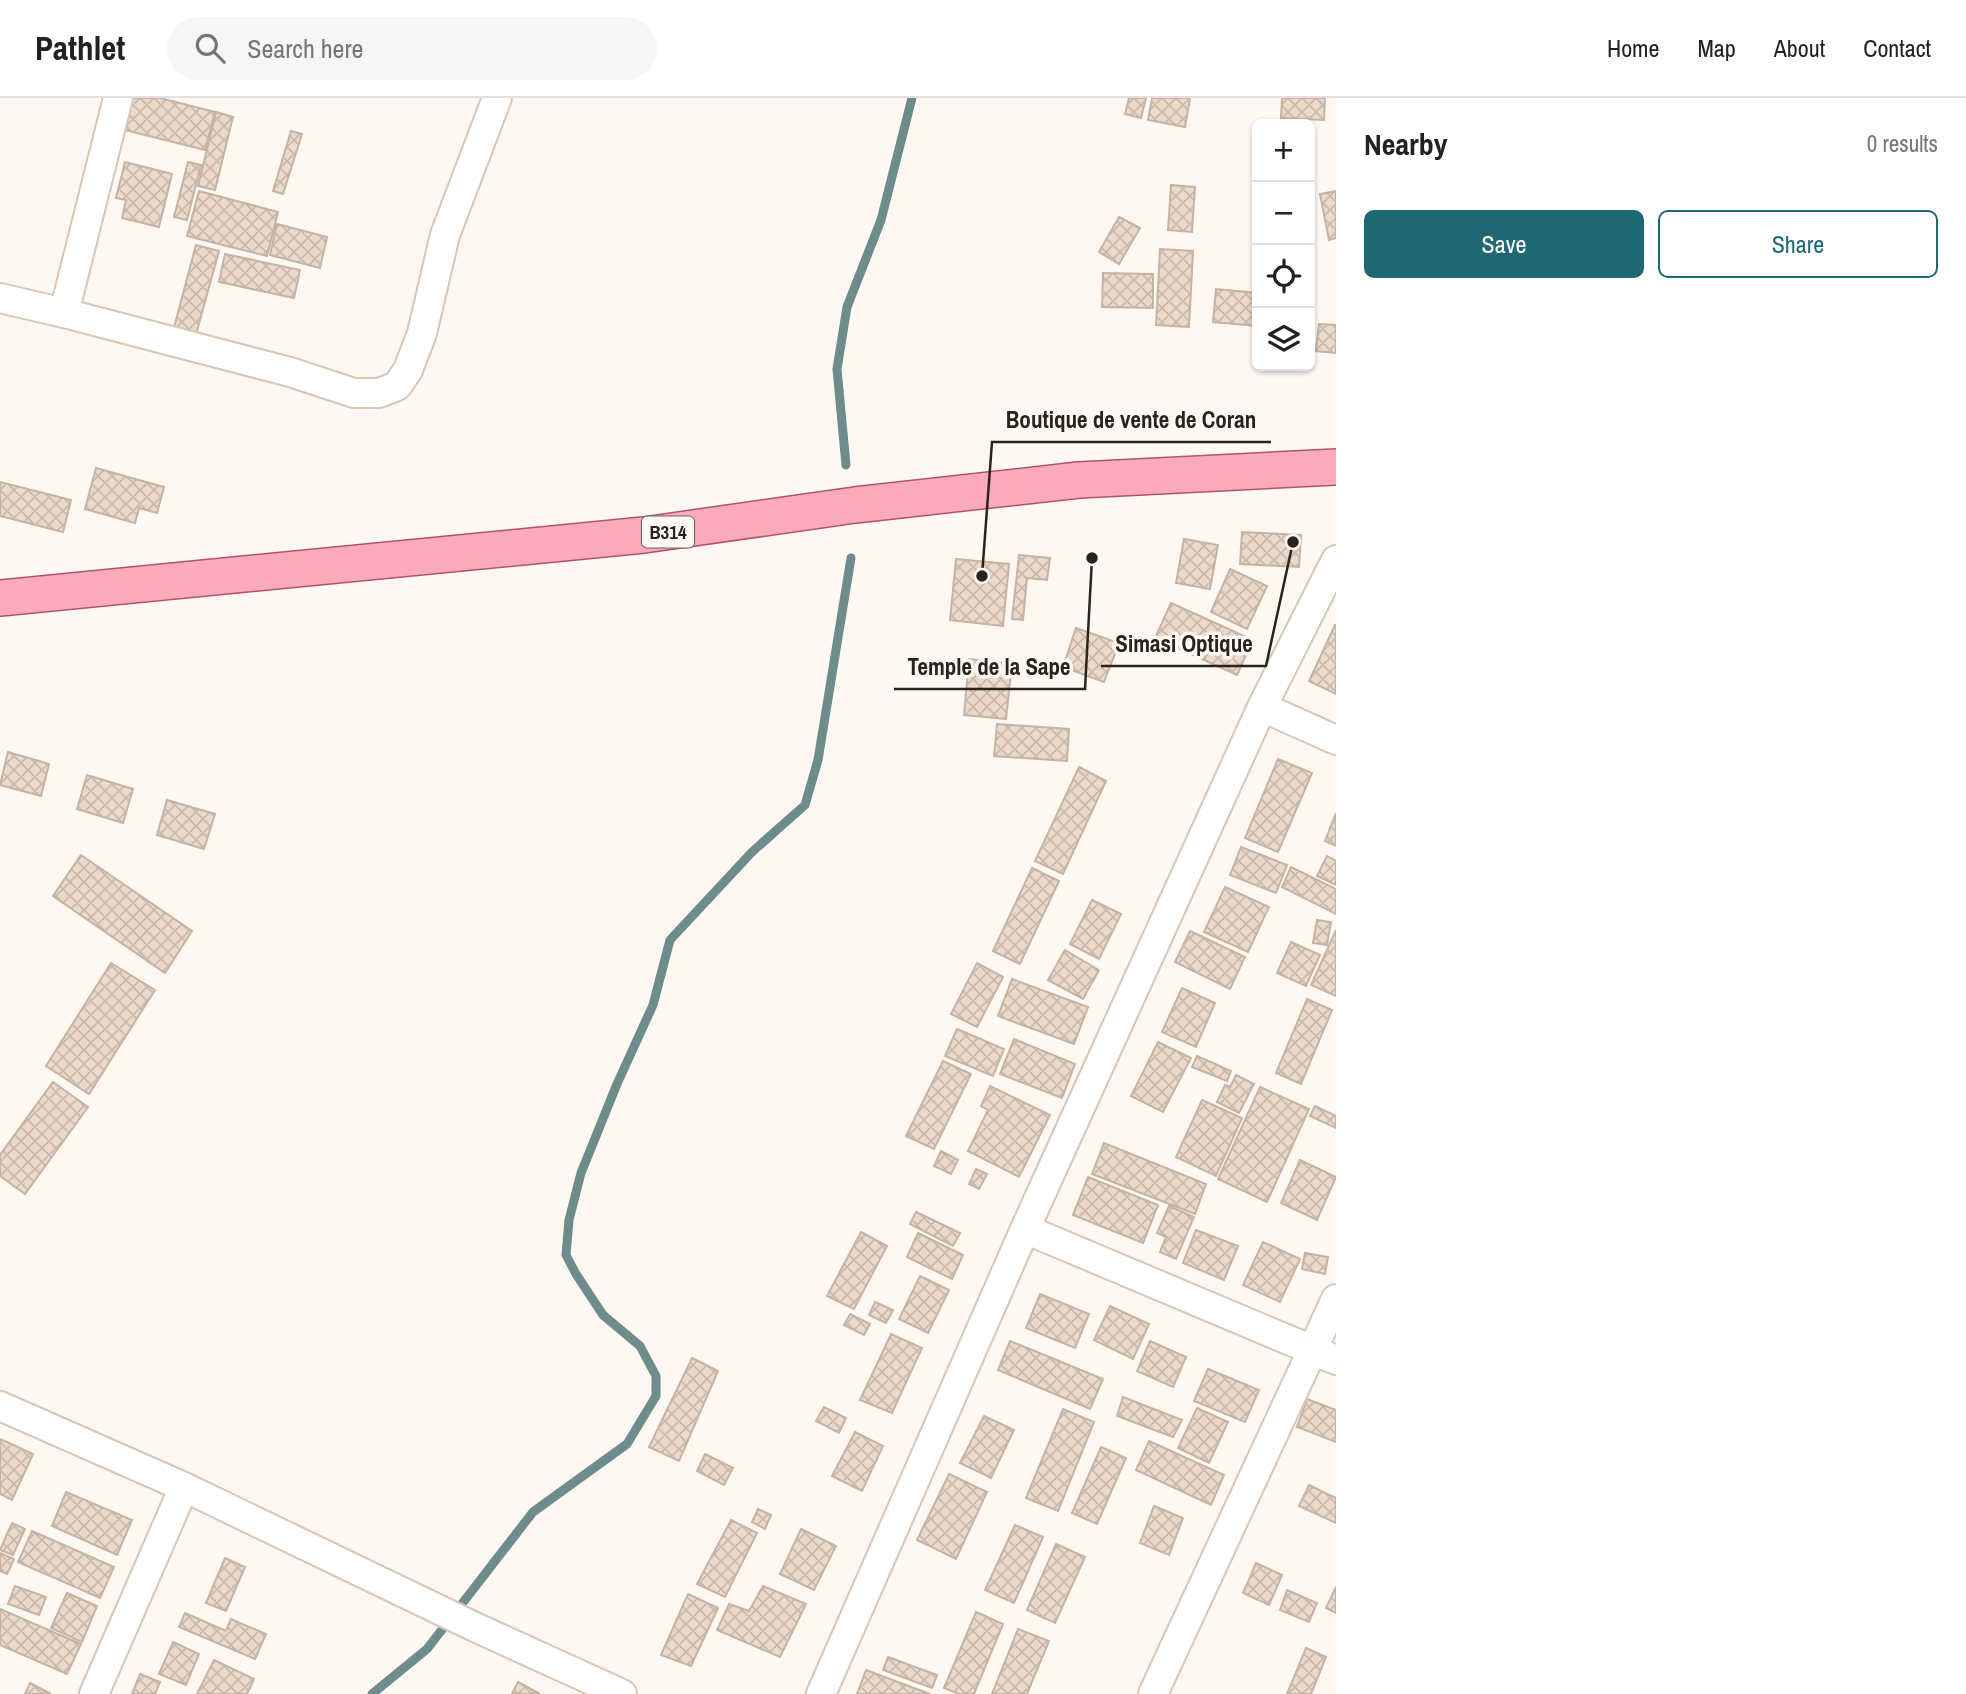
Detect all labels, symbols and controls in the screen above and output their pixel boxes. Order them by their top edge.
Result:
search box [167,17,657,80]
text: Pathlet [35,26,125,70]
icon: search [191,29,229,67]
text: Search here [247,31,363,66]
text: Home [1607,32,1659,64]
text: Map [1697,32,1736,64]
text: About [1774,32,1825,64]
text: Contact [1863,32,1931,64]
map controls [1252,119,1315,371]
button: + [1252,119,1315,182]
text: Nearby [1364,124,1447,164]
text: 0 results [1867,128,1938,159]
button: − [1252,182,1315,245]
button: Save [1364,210,1644,278]
button: Share [1658,210,1938,278]
button: locate [1252,245,1315,308]
button: layers [1252,308,1315,371]
callout: Boutique de vente de Coran [992,398,1271,442]
text: Boutique de vente de Coran [1006,404,1256,435]
road number: B314 [642,516,694,547]
callout: Simasi Optique [1101,622,1266,666]
text: Simasi Optique [1115,628,1253,659]
callout: Temple de la Sape [894,645,1085,689]
text: Temple de la Sape [907,651,1071,682]

